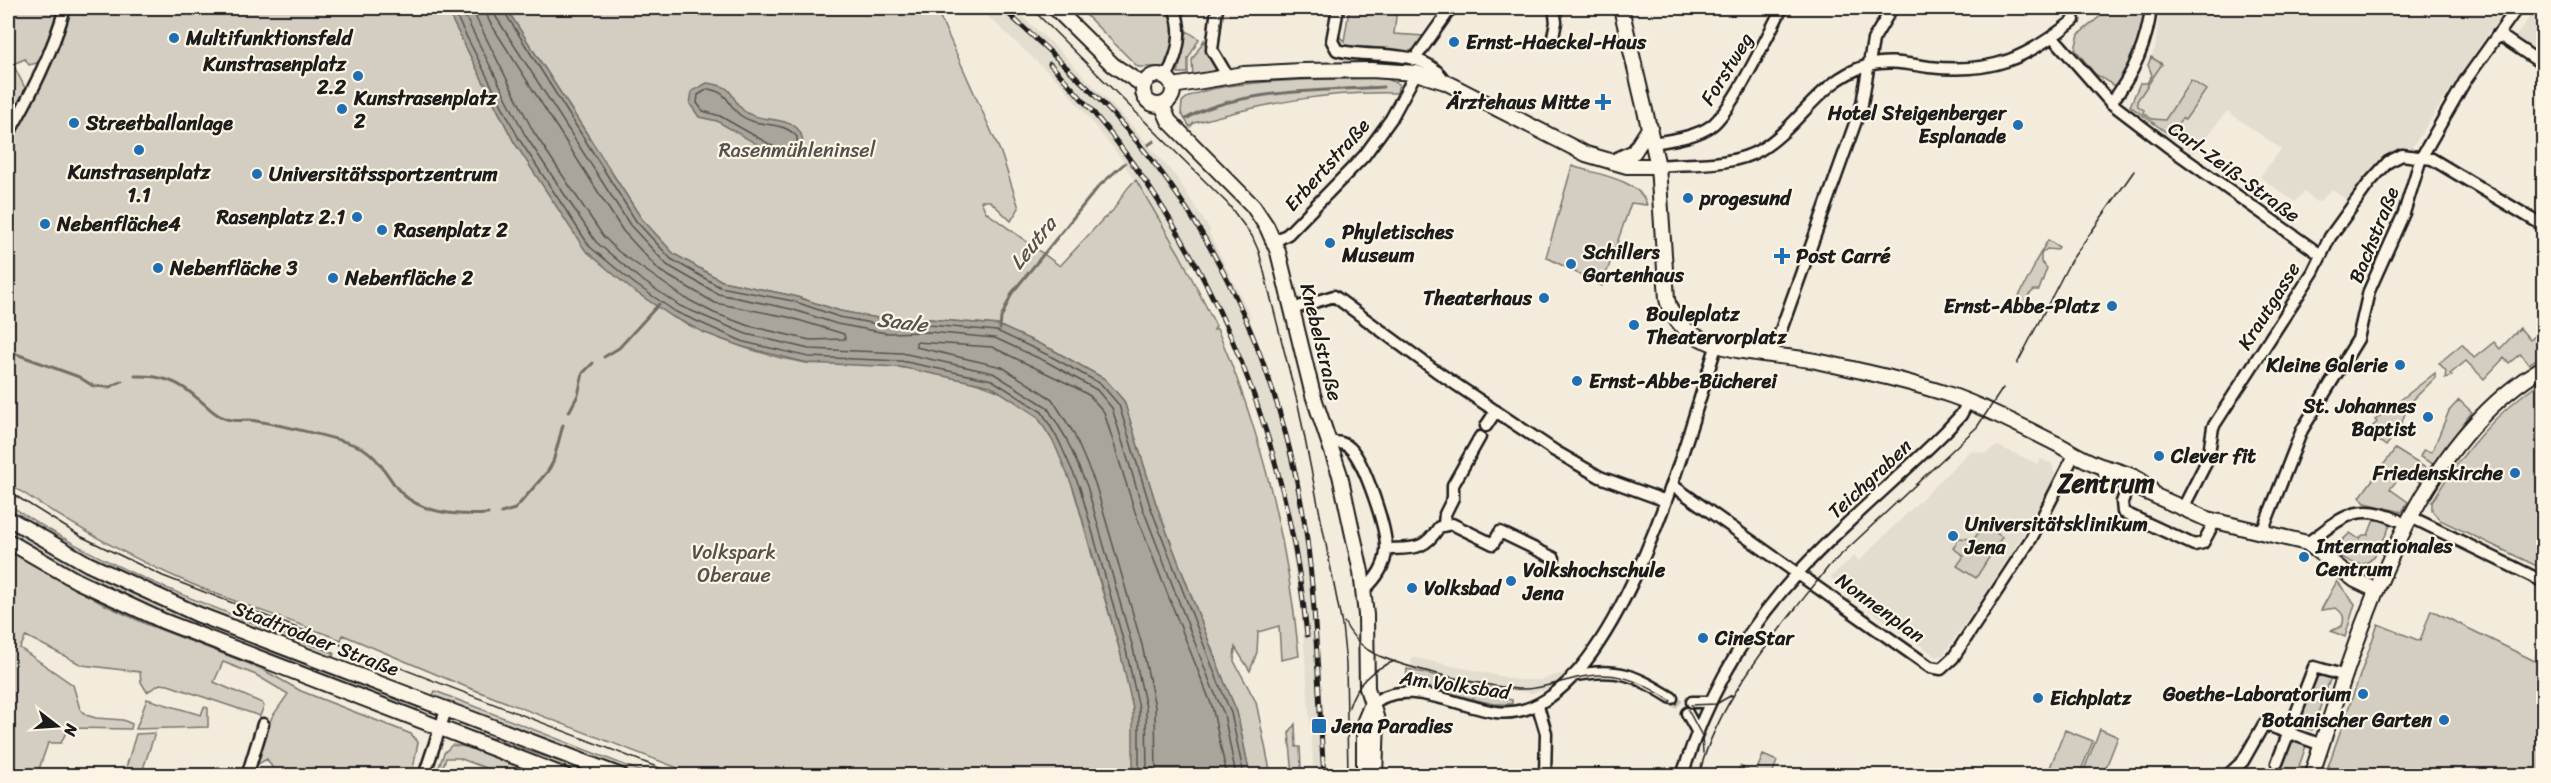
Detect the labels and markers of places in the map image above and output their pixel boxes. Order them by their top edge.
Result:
place label: Multifunktionsfeld [185,21,354,56]
place label: Ernst-Haeckel-Haus [1466,25,1647,60]
marker: Multifunktionsfeld [167,31,181,45]
marker: Ernst-Haeckel-Haus [1447,35,1461,49]
place label: Kunstrasenplatz 2.2 [202,47,347,105]
marker: Kunstrasenplatz 2.2 [351,69,365,83]
place label: Kunstrasenplatz 2 [353,81,498,139]
place label: Ärztehaus Mitte [1446,85,1591,120]
marker: Ärztehaus Mitte [1594,93,1612,111]
place label: Hotel Steigenberger Esplanade [1827,96,2008,154]
marker: Kunstrasenplatz 2 [335,102,349,116]
place label: Streetballanlage [85,106,233,141]
marker: Streetballanlage [67,116,81,130]
marker: Hotel Steigenberger Esplanade [2011,118,2025,132]
marker: Kunstrasenplatz 1.1 [132,143,146,157]
place label: Kunstrasenplatz 1.1 [67,155,212,213]
place label: Universitätssportzentrum [269,157,498,192]
marker: Universitätssportzentrum [250,167,264,181]
place label: progesund [1698,181,1793,216]
marker: progesund [1681,191,1695,205]
place label: Rasenplatz 2.1 [216,200,345,235]
place label: Nebenfläche4 [56,207,181,242]
marker: Rasenplatz 2.1 [350,210,364,224]
place label: Rasenplatz 2 [393,213,508,248]
place label: Phyletisches Museum [1341,215,1455,273]
marker: Nebenfläche4 [38,217,52,231]
marker: Rasenplatz 2 [375,223,389,237]
place label: Schillers Gartenhaus [1582,235,1685,293]
marker: Phyletisches Museum [1323,236,1337,250]
place label: Post Carré [1796,239,1891,274]
marker: Post Carré [1773,247,1791,265]
place label: Nebenfläche 3 [169,251,298,286]
marker: Schillers Gartenhaus [1564,257,1578,271]
marker: Nebenfläche 3 [151,261,165,275]
place label: Nebenfläche 2 [344,261,474,296]
marker: Nebenfläche 2 [326,271,340,285]
place label: Theaterhaus [1423,281,1533,316]
place label: Ernst-Abbe-Platz [1944,289,2100,324]
marker: Theaterhaus [1537,291,1551,305]
place label: Bouleplatz Theatervorplatz [1646,297,1787,355]
marker: Ernst-Abbe-Platz [2105,299,2119,313]
marker: Bouleplatz Theatervorplatz [1627,318,1641,332]
place label: Kleine Galerie [2265,348,2389,383]
marker: Kleine Galerie [2393,358,2407,372]
place label: Ernst-Abbe-Bücherei [1589,364,1778,399]
marker: Ernst-Abbe-Bücherei [1570,374,1584,388]
place label: St. Johannes Baptist [2302,389,2417,447]
marker: St. Johannes Baptist [2421,410,2435,424]
place label: Clever fit [2170,439,2256,474]
marker: Clever fit [2152,449,2166,463]
place label: Friedenskirche [2372,456,2504,491]
marker: Friedenskirche [2508,466,2522,480]
place label: Universitätsklinikum Jena [1964,507,2148,565]
marker: Universitätsklinikum Jena [1946,529,1960,543]
place label: Internationales Centrum [2315,529,2453,587]
marker: Internationales Centrum [2297,550,2311,564]
place label: Volkshochschule Jena [1522,553,1666,611]
place label: Volksbad [1424,571,1502,606]
marker: Volkshochschule Jena [1504,574,1518,588]
marker: Volksbad [1405,581,1419,595]
place label: CineStar [1714,621,1795,656]
marker: CineStar [1696,631,1710,645]
place label: Goethe-Laboratorium [2162,677,2352,712]
place label: Eichplatz [2050,681,2132,716]
marker: Goethe-Laboratorium [2356,687,2370,701]
marker: Eichplatz [2031,691,2045,705]
place label: Botanischer Garten [2262,703,2432,738]
place label: Jena Paradies [1331,709,1453,744]
marker: Botanischer Garten [2437,713,2451,727]
marker: Jena Paradies [1310,717,1328,735]

